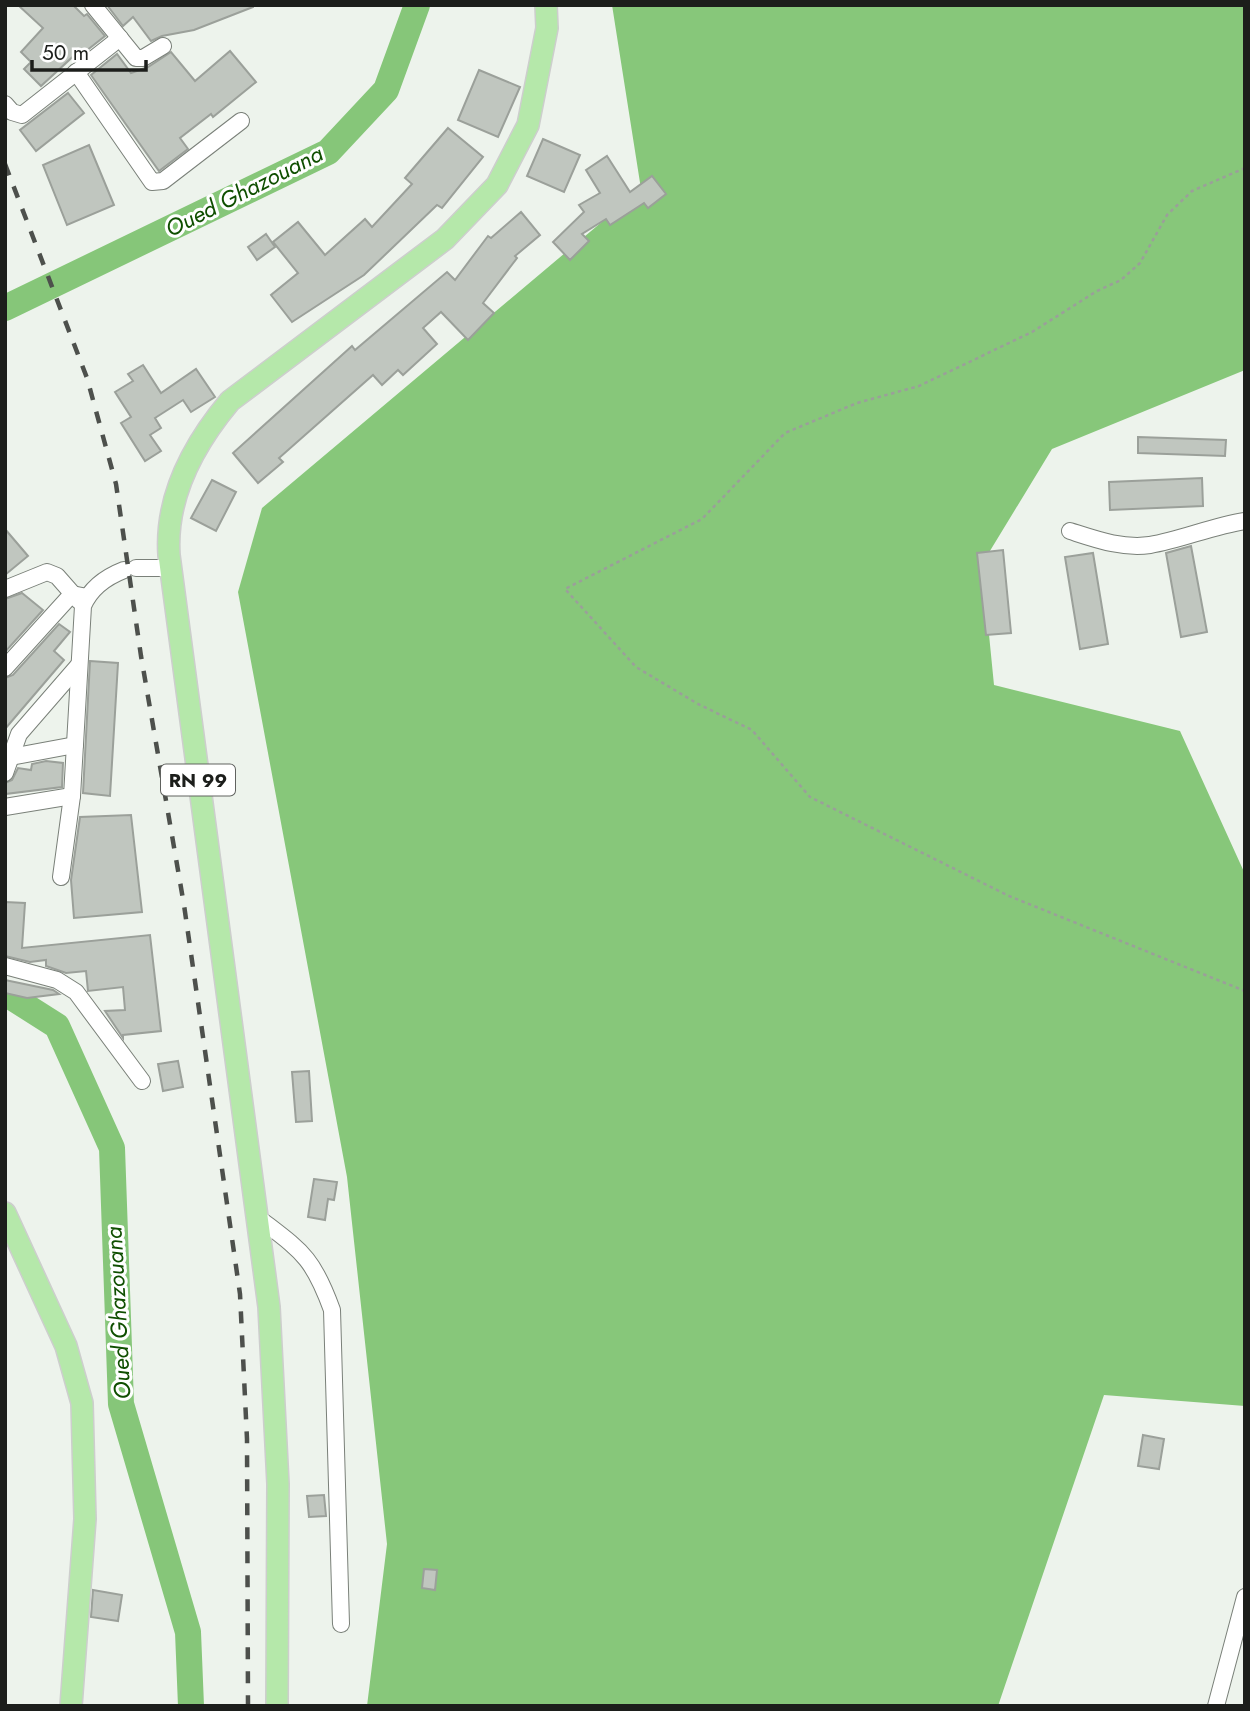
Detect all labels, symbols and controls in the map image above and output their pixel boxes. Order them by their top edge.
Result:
scale bar [32,28,145,72]
text: 50 m [42,38,89,68]
water label: Oued Ghazouana [159,136,329,245]
road number: RN 99 [161,764,235,796]
water label: Oued Ghazouana [96,1225,140,1400]

